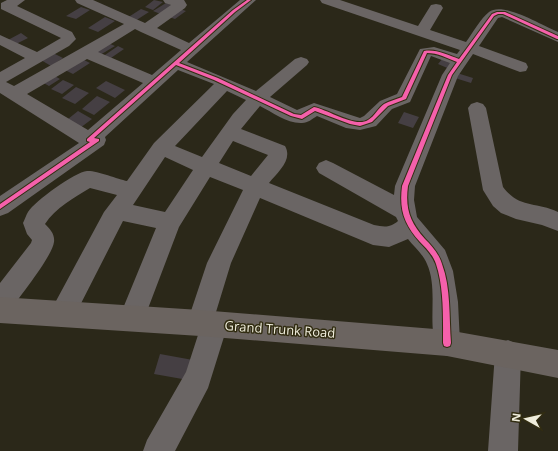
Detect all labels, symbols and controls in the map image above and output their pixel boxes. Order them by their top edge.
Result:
street label: Grand Trunk Road [224,316,336,342]
north arrow [506,399,546,439]
text: N [508,412,524,423]

